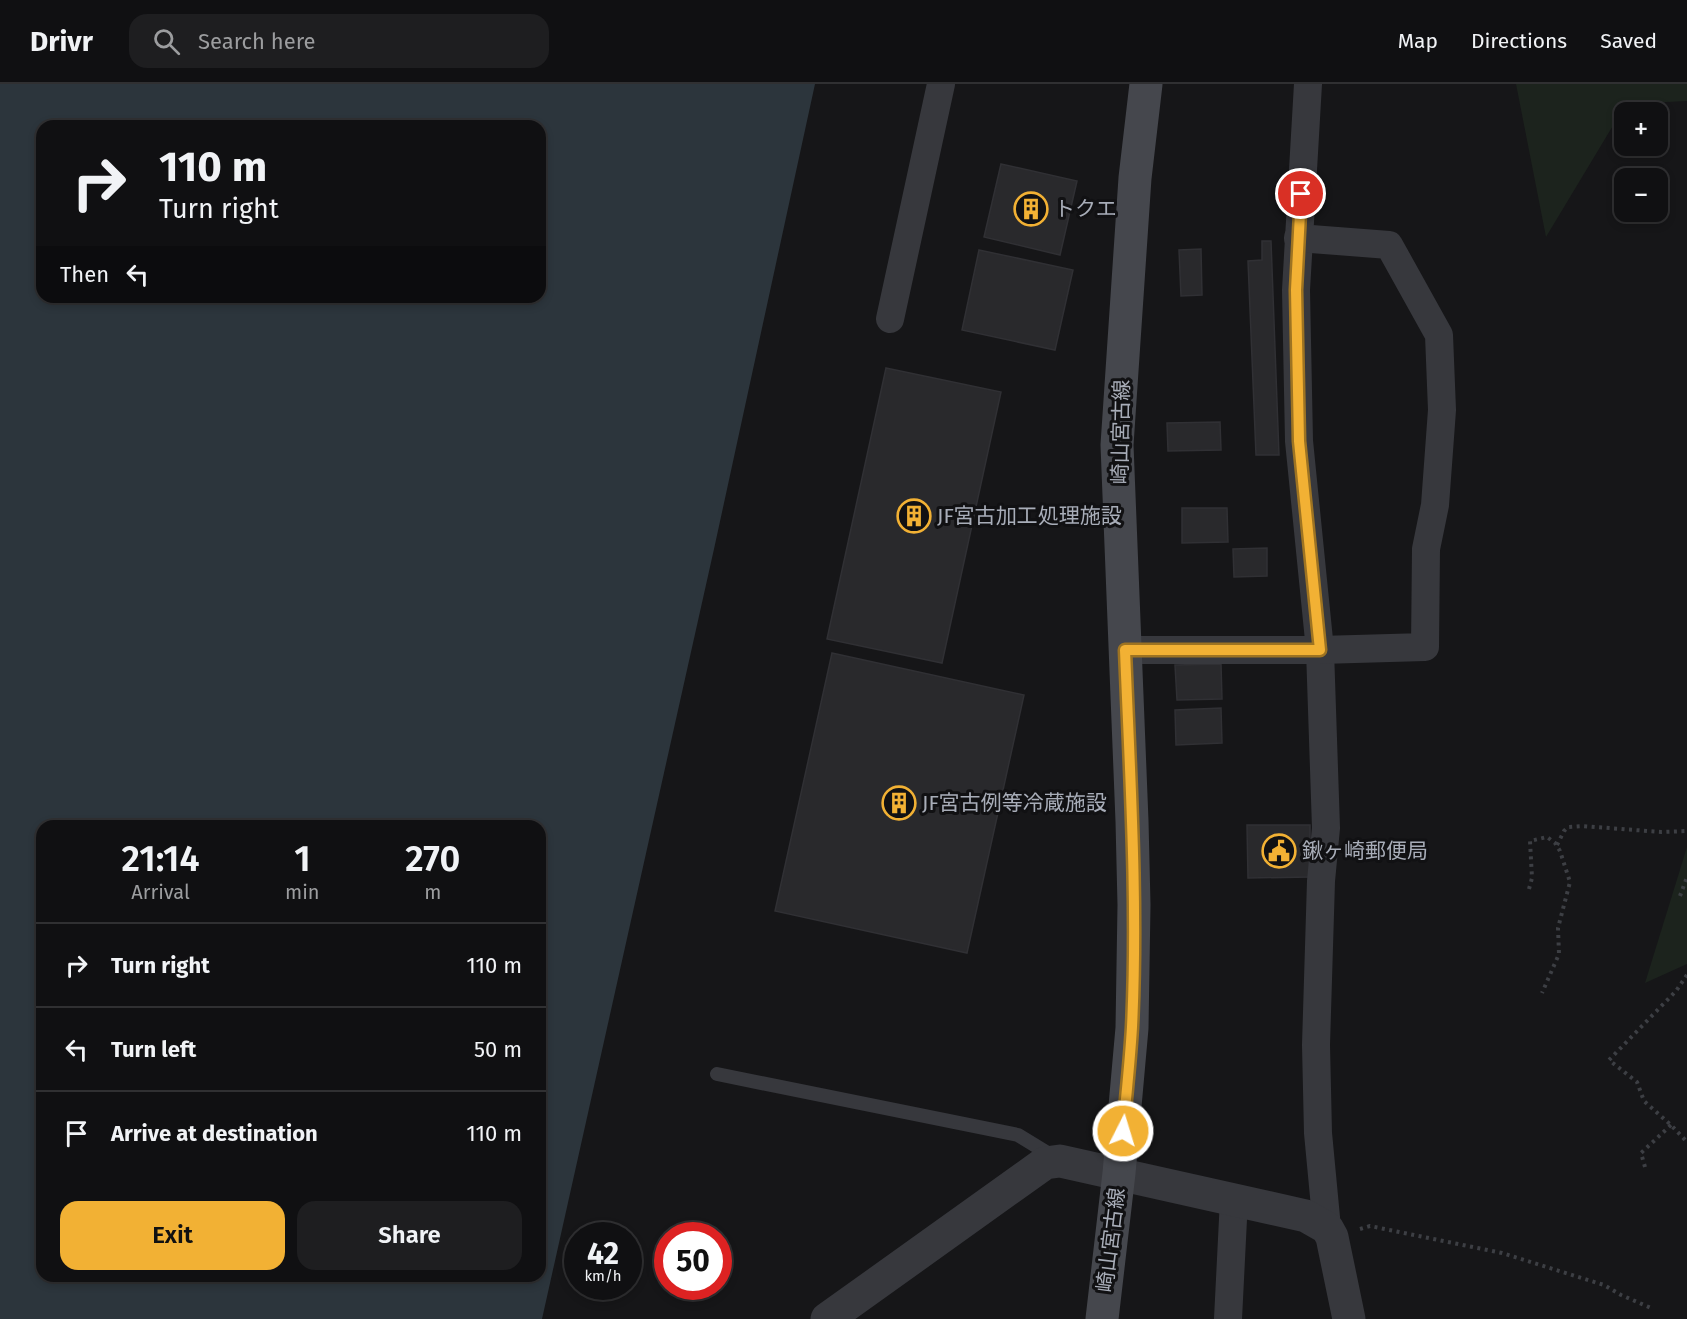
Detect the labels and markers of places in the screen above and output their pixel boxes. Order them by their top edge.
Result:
pin [1275,168,1326,219]
building icon: トクエ [1013,191,1049,227]
place label: トクエ [1054,196,1117,222]
building icon: JF宮古加工処理施設 [896,498,932,534]
place label: JF宮古加工処理施設 [937,503,1122,529]
building icon: JF宮古例等冷蔵施設 [881,785,917,821]
place label: JF宮古例等冷蔵施設 [922,790,1107,816]
public building icon: 鍬ヶ崎郵便局 [1261,833,1297,869]
place label: 鍬ヶ崎郵便局 [1302,838,1428,864]

